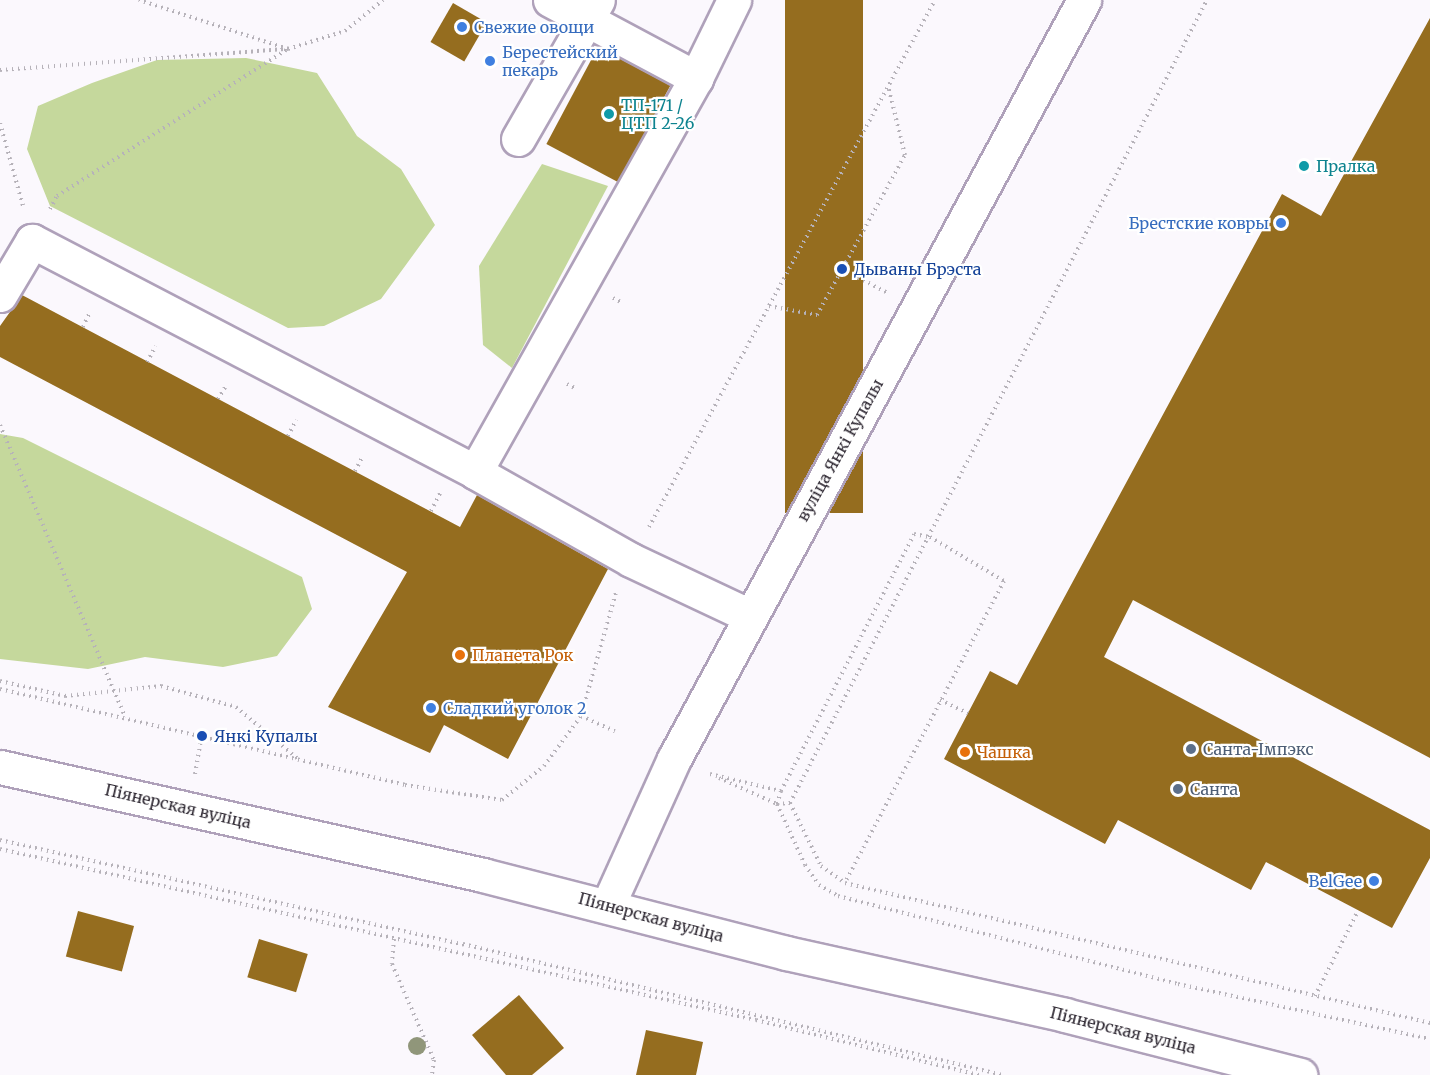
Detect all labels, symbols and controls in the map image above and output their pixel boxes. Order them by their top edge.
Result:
place label: Свежие овощи [474,17,594,37]
marker: Свежие овощи [455,20,469,34]
place label: Берестейский пекарь [502,42,618,80]
marker: Берестейский пекарь [483,54,497,68]
place label: ТП-171 / ЦТП 2-26 [621,95,694,133]
marker: ТП-171 / ЦТП 2-26 [602,107,616,121]
place label: Пралка [1316,156,1375,176]
marker: Пралка [1297,159,1311,173]
place label: Брестские ковры [1128,213,1269,233]
marker: Брестские ковры [1274,216,1288,230]
place label: Дываны Брэста [854,259,981,279]
marker: Дываны Брэста [835,262,849,276]
street label: вуліца Янкі Купалы [793,375,887,525]
place label: Планета Рок [472,645,573,665]
marker: Планета Рок [453,648,467,662]
place label: Сладкий уголок 2 [443,698,586,718]
marker: Сладкий уголок 2 [424,701,438,715]
place label: Янкі Купалы [214,726,318,746]
marker: Янкі Купалы [195,729,209,743]
place label: Санта-Імпэкс [1203,739,1313,759]
place label: Чашка [977,742,1031,762]
marker: Санта-Імпэкс [1184,742,1198,756]
marker: Чашка [958,745,972,759]
place label: Санта [1190,779,1238,799]
street label: Піянерская вуліца [103,780,253,832]
marker: Санта [1171,782,1185,796]
place label: BelGee [1309,871,1362,891]
marker: BelGee [1367,874,1381,888]
street label: Піянерская вуліца [576,888,726,946]
street label: Піянерская вуліца [1048,1003,1198,1057]

